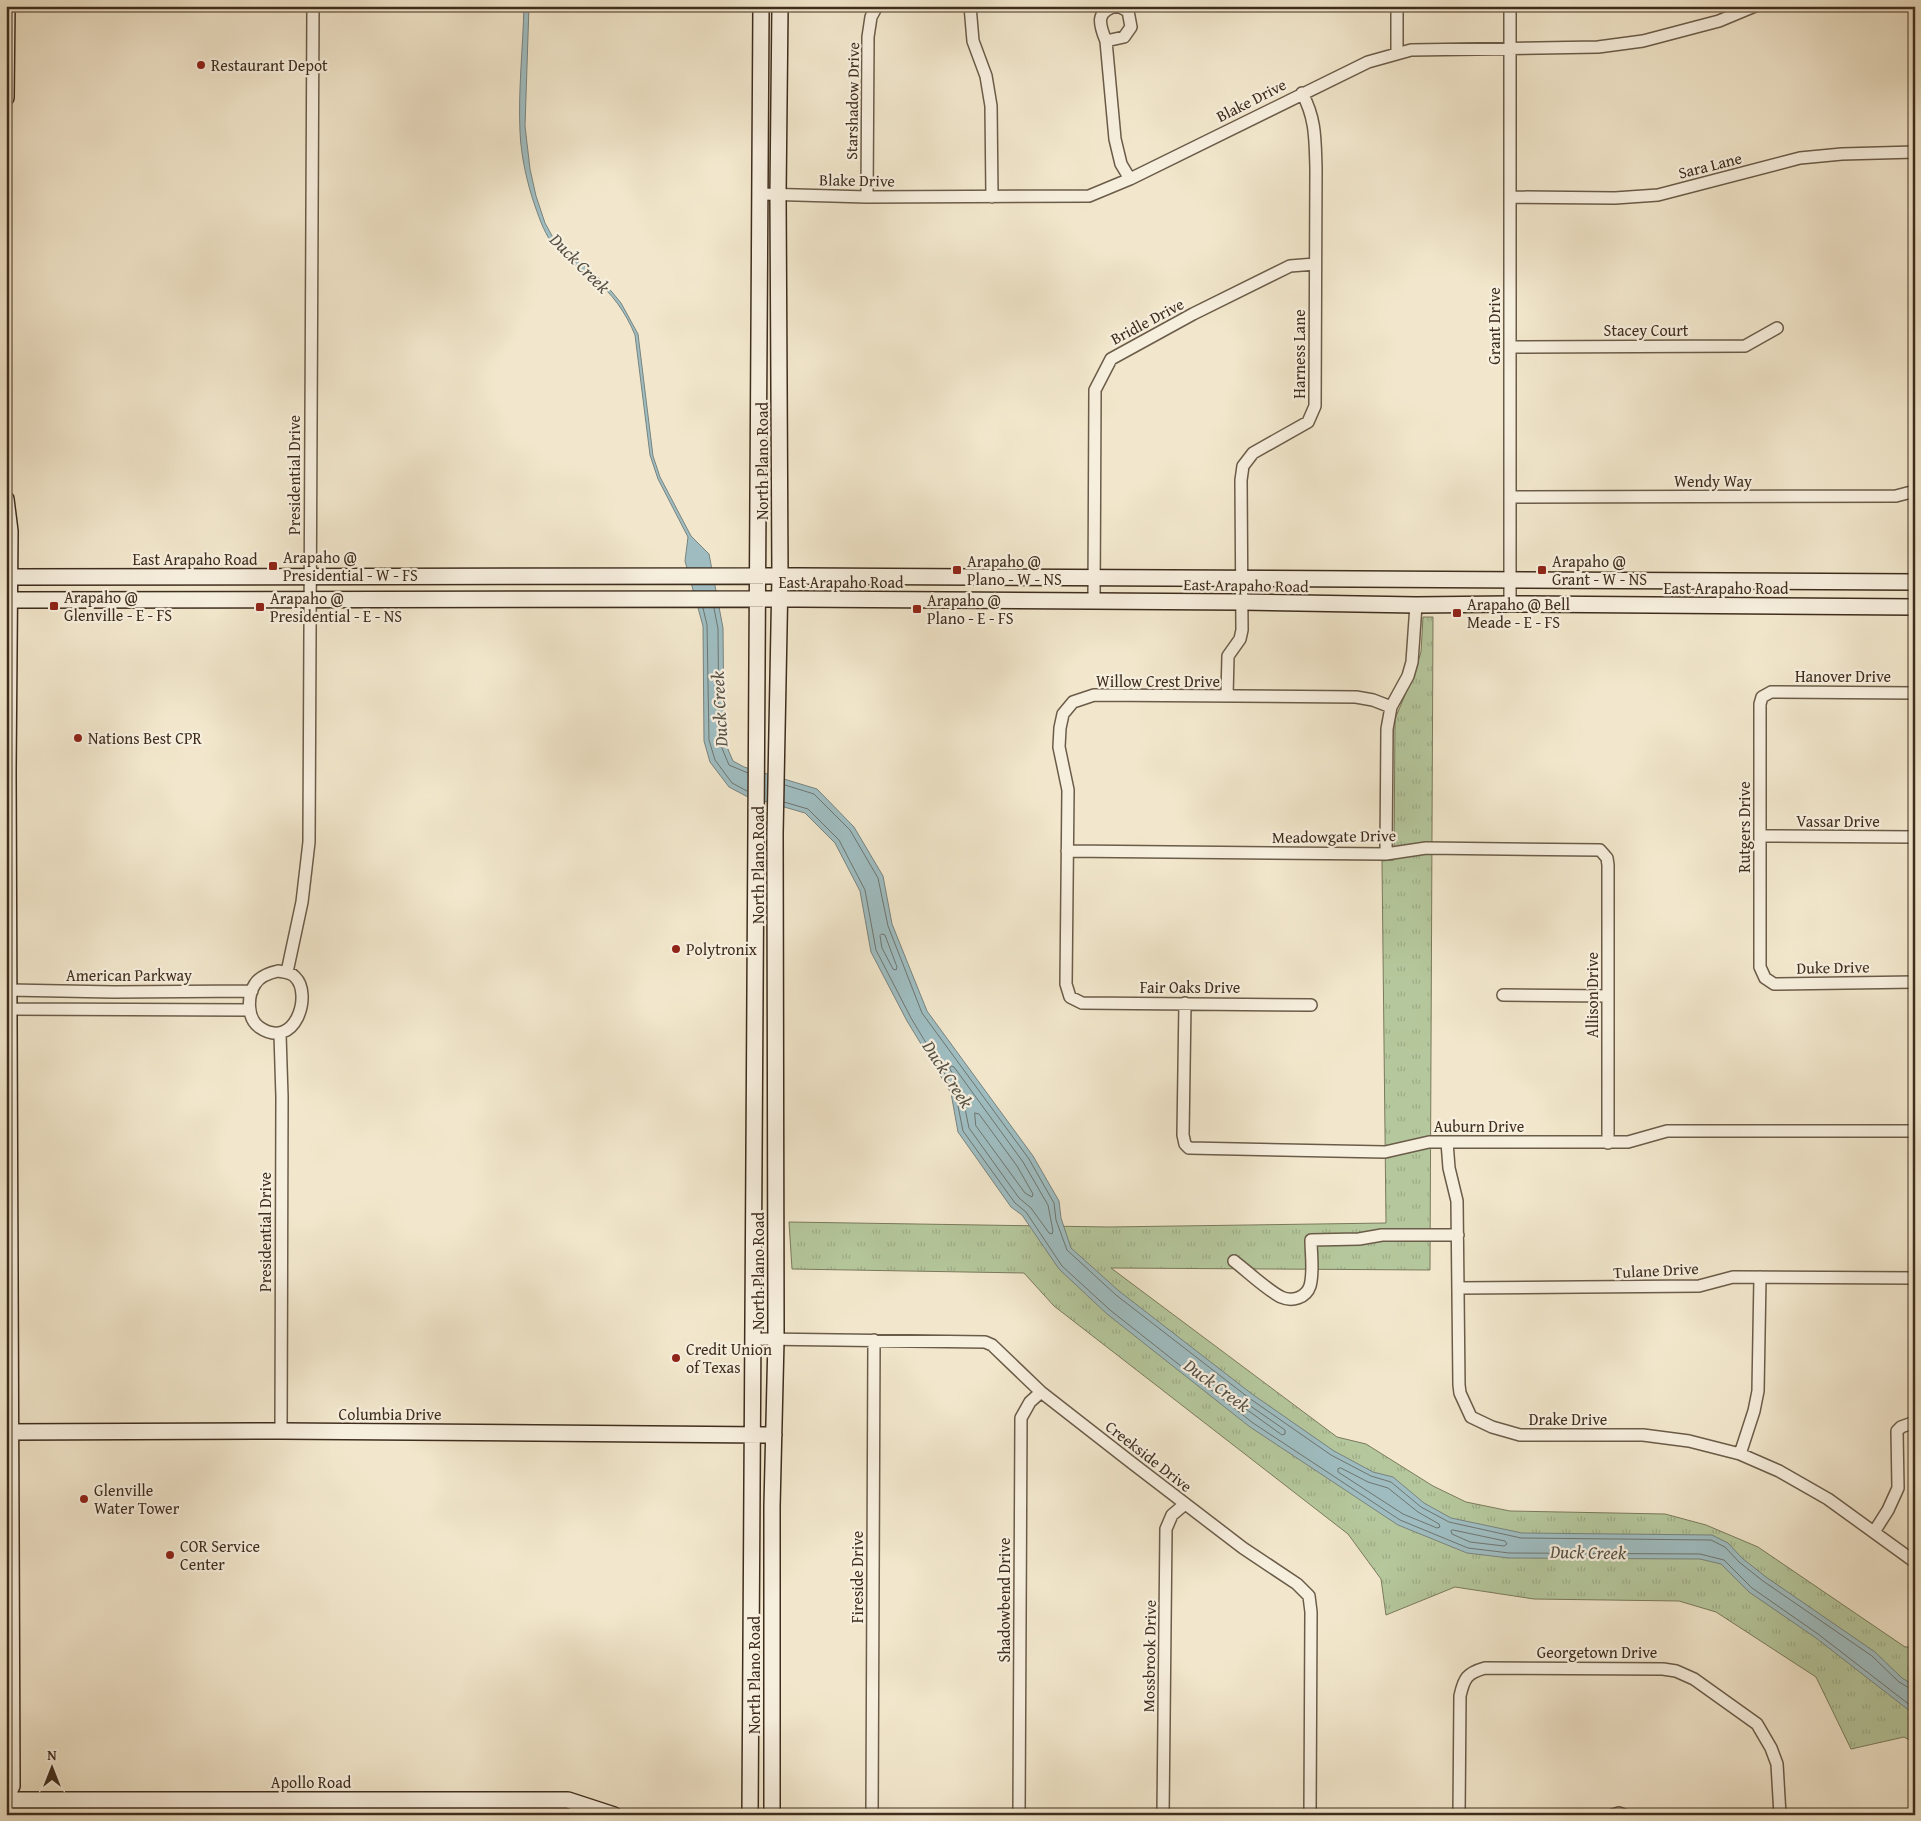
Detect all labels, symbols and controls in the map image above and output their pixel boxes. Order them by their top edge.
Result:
street label: Starshadow Drive [839,42,865,160]
place label: Restaurant Depot [211,53,328,77]
marker: Restaurant Depot [195,59,207,71]
street label: Blake Drive [1212,72,1290,128]
street label: Sara Lane [1676,146,1744,184]
street label: Blake Drive [819,167,895,193]
water label: Duck Creek [543,226,617,300]
street label: Grant Drive [1482,287,1506,365]
street label: Bridle Drive [1106,292,1188,350]
street label: Harness Lane [1287,309,1311,399]
street label: Stacey Court [1604,318,1689,342]
street label: North Plano Road [750,401,774,520]
street label: Presidential Drive [282,415,306,535]
street label: Wendy Way [1674,469,1752,493]
place label: Arapaho @ Presidential - W - FS [283,545,418,587]
street label: East Arapaho Road [132,547,258,571]
place label: Arapaho @ Plano - W - NS [967,549,1062,591]
place label: Arapaho @ Grant - W - NS [1552,549,1647,591]
marker: Arapaho @ Presidential - W - FS [267,560,279,572]
marker: Arapaho @ Plano - W - NS [951,564,963,576]
marker: Arapaho @ Grant - W - NS [1536,564,1548,576]
street label: East Arapaho Road [778,570,904,594]
street label: East Arapaho Road [1183,572,1309,598]
street label: East Arapaho Road [1663,576,1789,600]
place label: Arapaho @ Glenville - E - FS [64,585,172,627]
place label: Arapaho @ Presidential - E - NS [270,586,402,628]
place label: Arapaho @ Plano - E - FS [927,588,1014,630]
place label: Arapaho @ Bell Meade - E - FS [1467,592,1570,634]
marker: Arapaho @ Glenville - E - FS [48,600,60,612]
marker: Arapaho @ Presidential - E - NS [254,601,266,613]
marker: Arapaho @ Plano - E - FS [911,603,923,615]
marker: Arapaho @ Bell Meade - E - FS [1451,607,1463,619]
street label: Hanover Drive [1795,664,1891,688]
street label: Willow Crest Drive [1096,669,1220,693]
water label: Duck Creek [703,670,735,749]
place label: Nations Best CPR [88,726,203,750]
marker: Nations Best CPR [72,732,84,744]
street label: Rutgers Drive [1732,781,1756,873]
street label: North Plano Road [746,805,770,924]
street label: Vassar Drive [1796,809,1880,833]
street label: Meadowgate Drive [1272,823,1396,849]
place label: Polytronix [686,937,758,961]
marker: Polytronix [670,943,682,955]
street label: Allison Drive [1580,952,1604,1038]
street label: Duke Drive [1796,954,1870,980]
street label: American Parkway [66,963,192,987]
street label: Fair Oaks Drive [1140,975,1240,999]
water label: Duck Creek [915,1034,980,1114]
street label: Auburn Drive [1434,1114,1524,1138]
street label: Presidential Drive [253,1172,277,1292]
street label: North Plano Road [746,1211,770,1330]
street label: Tulane Drive [1613,1256,1699,1284]
place label: Credit Union of Texas [686,1337,772,1379]
water label: Duck Creek [1178,1351,1256,1419]
marker: Credit Union of Texas [670,1352,682,1364]
street label: Columbia Drive [339,1402,441,1426]
street label: Drake Drive [1529,1407,1607,1431]
street label: Creekside Drive [1100,1414,1198,1498]
place label: Glenville Water Tower [94,1478,180,1520]
marker: Glenville Water Tower [78,1493,90,1505]
street label: Fireside Drive [845,1531,869,1623]
place label: COR Service Center [180,1534,260,1576]
street label: Shadowbend Drive [992,1538,1016,1662]
water label: Duck Creek [1549,1538,1627,1566]
marker: COR Service Center [164,1549,176,1561]
street label: Mossbrook Drive [1136,1600,1162,1712]
street label: North Plano Road [742,1615,766,1734]
street label: Georgetown Drive [1537,1640,1657,1664]
north arrow [28,1744,78,1794]
text: N [47,1745,57,1765]
street label: Apollo Road [271,1770,352,1794]

